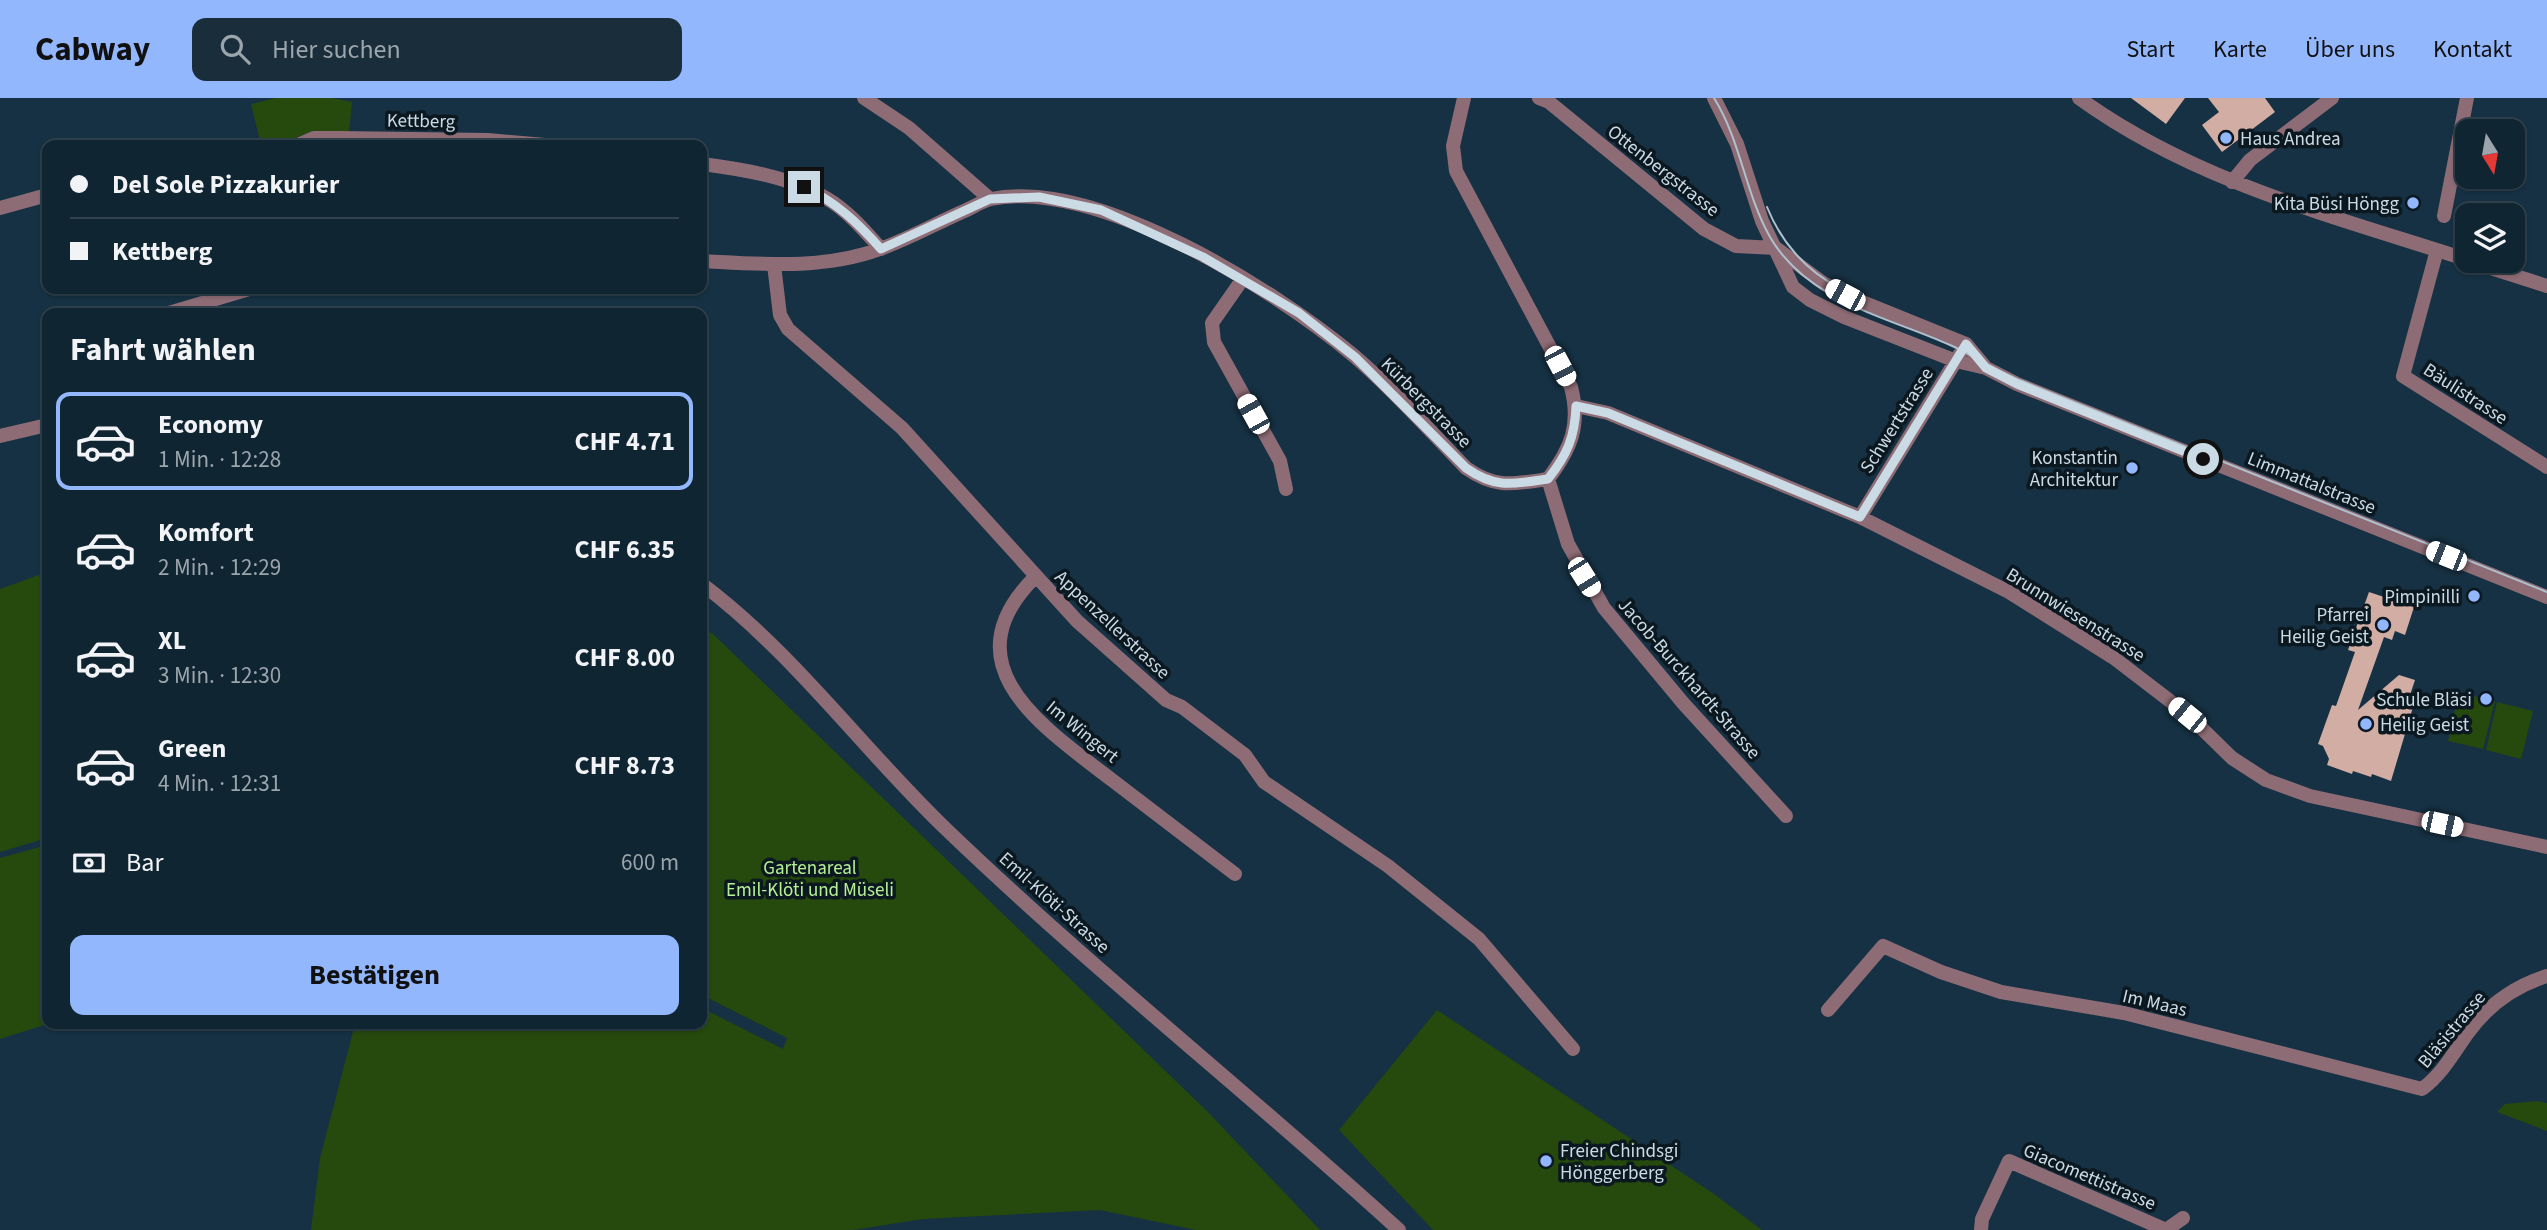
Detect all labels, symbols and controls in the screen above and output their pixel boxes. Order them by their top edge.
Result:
search box [192,18,682,81]
text: Cabway [35,26,150,73]
icon: search [216,30,254,68]
text: Hier suchen [272,31,401,68]
text: Start [2127,32,2175,67]
text: Karte [2213,32,2267,67]
text: Über uns [2305,32,2395,67]
text: Kontakt [2433,32,2512,67]
street label: Kettberg [387,107,456,136]
street label: Ottenbergstrasse [1601,119,1725,224]
north arrow [2455,119,2525,189]
map controls [2455,119,2525,273]
place label: Haus Andrea [2240,126,2340,153]
marker: Haus Andrea [2218,130,2234,146]
text: Del Sole Pizzakurier [112,166,339,203]
route end [788,171,820,203]
place label: Kita Büsi Höngg [2274,191,2399,218]
marker: Kita Büsi Höngg [2405,195,2421,211]
button: layers [2455,203,2525,273]
text: Kettberg [112,233,212,270]
car [1822,276,1869,314]
text: Fahrt wählen [70,327,256,373]
car [1541,343,1580,389]
street label: Kürbergstrasse [1374,352,1477,455]
street label: Bäulistrasse [2418,357,2513,432]
street label: Schwertstrasse [1854,363,1941,479]
car [1234,391,1273,437]
text: Economy [158,406,263,443]
icon: car [74,410,137,473]
text: CHF 4.71 [575,423,675,460]
text: 1 Min. · 12:28 [158,443,281,476]
route start [2187,443,2219,475]
place label: Konstantin Architektur [2030,445,2118,494]
street label: Limmattalstrasse [2243,445,2380,521]
marker: Konstantin Architektur [2124,460,2140,476]
text: Komfort [158,514,254,551]
icon: car [74,518,137,581]
text: CHF 6.35 [575,531,675,568]
car [2423,538,2470,574]
text: 2 Min. · 12:29 [158,551,281,584]
car [1564,554,1605,600]
street label: Brunnwiesenstrasse [2000,562,2150,669]
street label: Appenzellerstrasse [1048,564,1176,686]
place label: Pimpinilli [2384,584,2460,611]
marker: Pimpinilli [2466,588,2482,604]
street label: Jacob-Burckhardt-Strasse [1611,593,1766,765]
place label: Pfarrei Heilig Geist [2280,602,2370,651]
marker: Pfarrei Heilig Geist [2375,617,2391,633]
text: XL [158,622,186,659]
icon: car [74,626,137,689]
text: CHF 8.00 [575,639,675,676]
text: 3 Min. · 12:30 [158,659,281,692]
place label: Schule Bläsi [2376,687,2472,714]
marker: Schule Bläsi [2478,691,2494,707]
car [2165,694,2210,736]
street label: Im Wingert [1040,695,1125,770]
place label: Heilig Geist [2380,712,2470,739]
marker: Heilig Geist [2358,716,2374,732]
text: Green [158,730,226,767]
icon: car [74,734,137,797]
text: CHF 8.73 [575,747,675,784]
text: 4 Min. · 12:31 [158,767,281,800]
car [2420,809,2465,839]
icon: cash [70,844,108,882]
text: Bar [126,844,163,881]
text: 600 m [621,846,679,879]
street label: Emil-Klöti-Strasse [993,846,1115,960]
park label: Gartenareal Emil-Klöti und Müseli [726,855,894,904]
button: Bestätigen [70,935,679,1015]
street label: Im Maas [2120,983,2190,1024]
street label: Bläsistrasse [2412,986,2492,1074]
street label: Giacomettistrasse [2019,1137,2160,1217]
place label: Freier Chindsgi Hönggerberg [1560,1138,1678,1187]
marker: Freier Chindsgi Hönggerberg [1538,1153,1554,1169]

